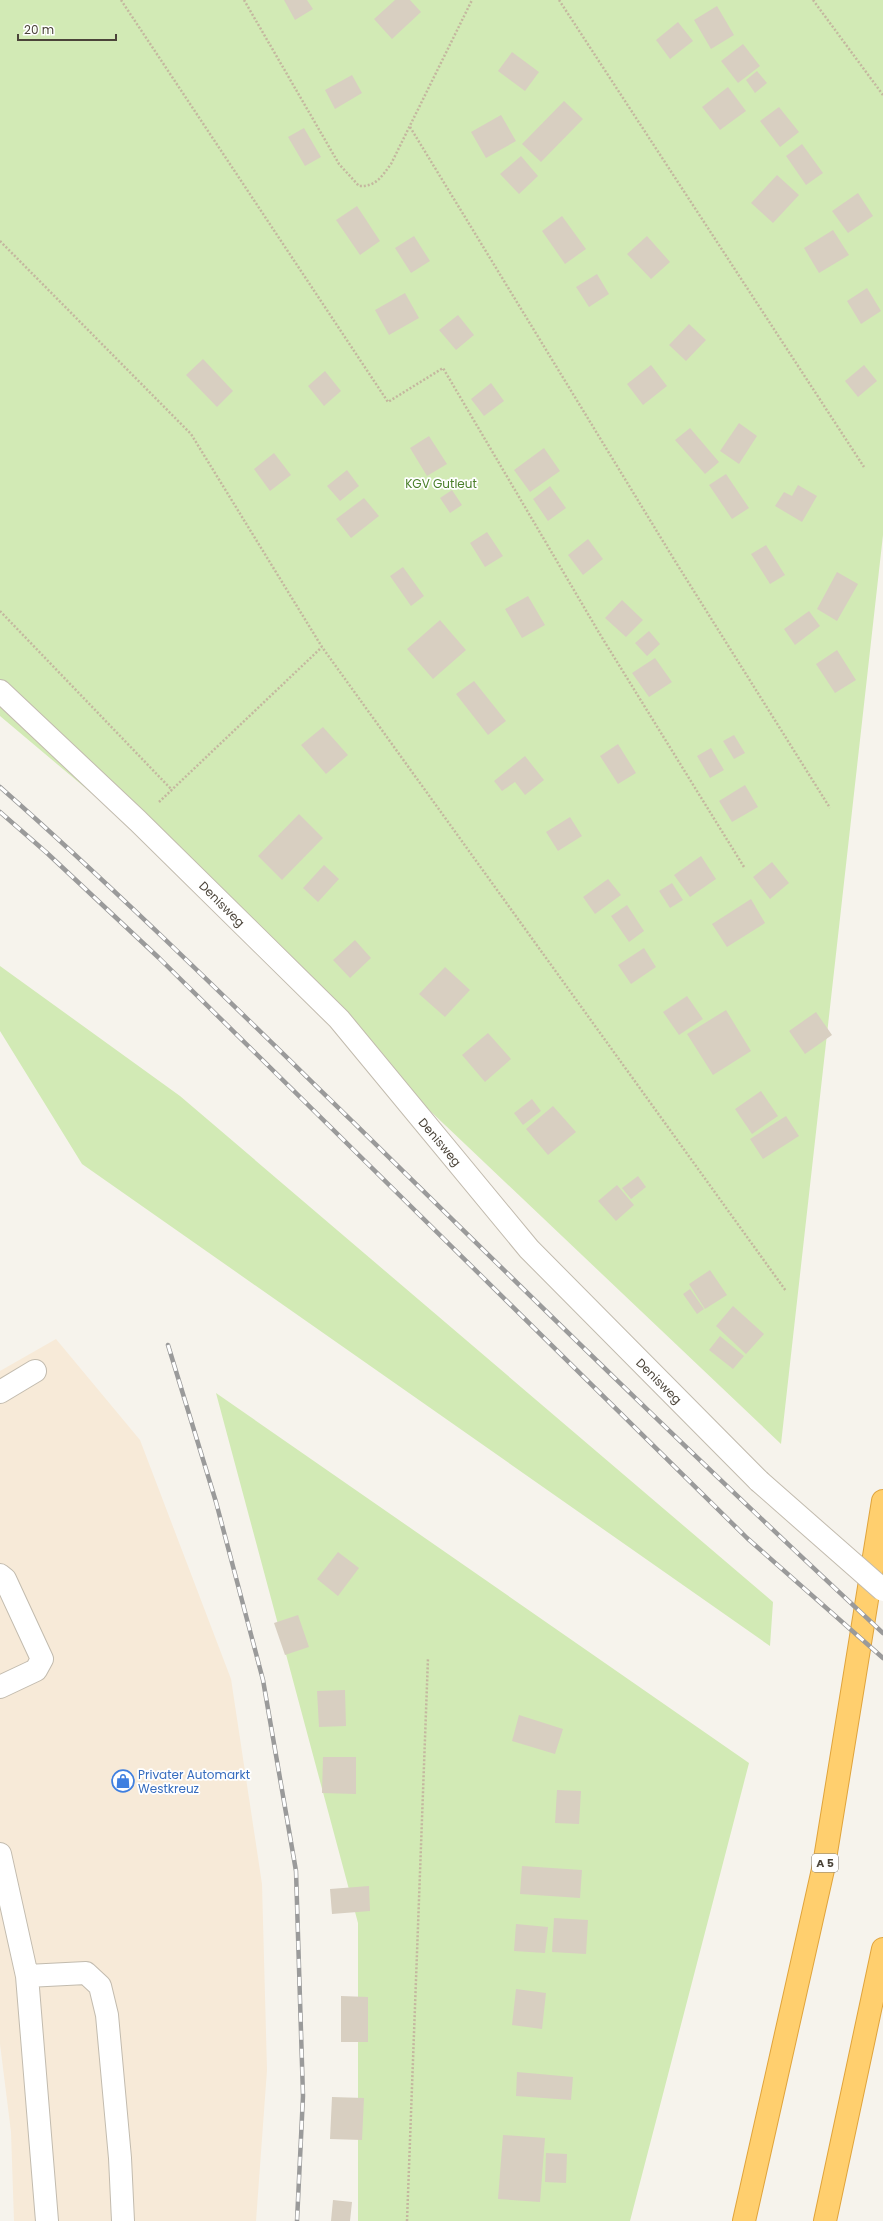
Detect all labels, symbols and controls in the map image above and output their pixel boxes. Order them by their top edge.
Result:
scale bar [18,16,116,42]
text: 20 m [24,21,54,38]
park label: KGV Gutleut [405,475,477,492]
street label: Denisweg [195,877,249,931]
street label: Denisweg [415,1114,465,1170]
street label: Denisweg [632,1354,686,1408]
place label: Privater Automarkt Westkreuz [138,1766,250,1797]
shop icon: Privater Automarkt Westkreuz [110,1768,136,1794]
road number: A 5 [812,1854,838,1872]

